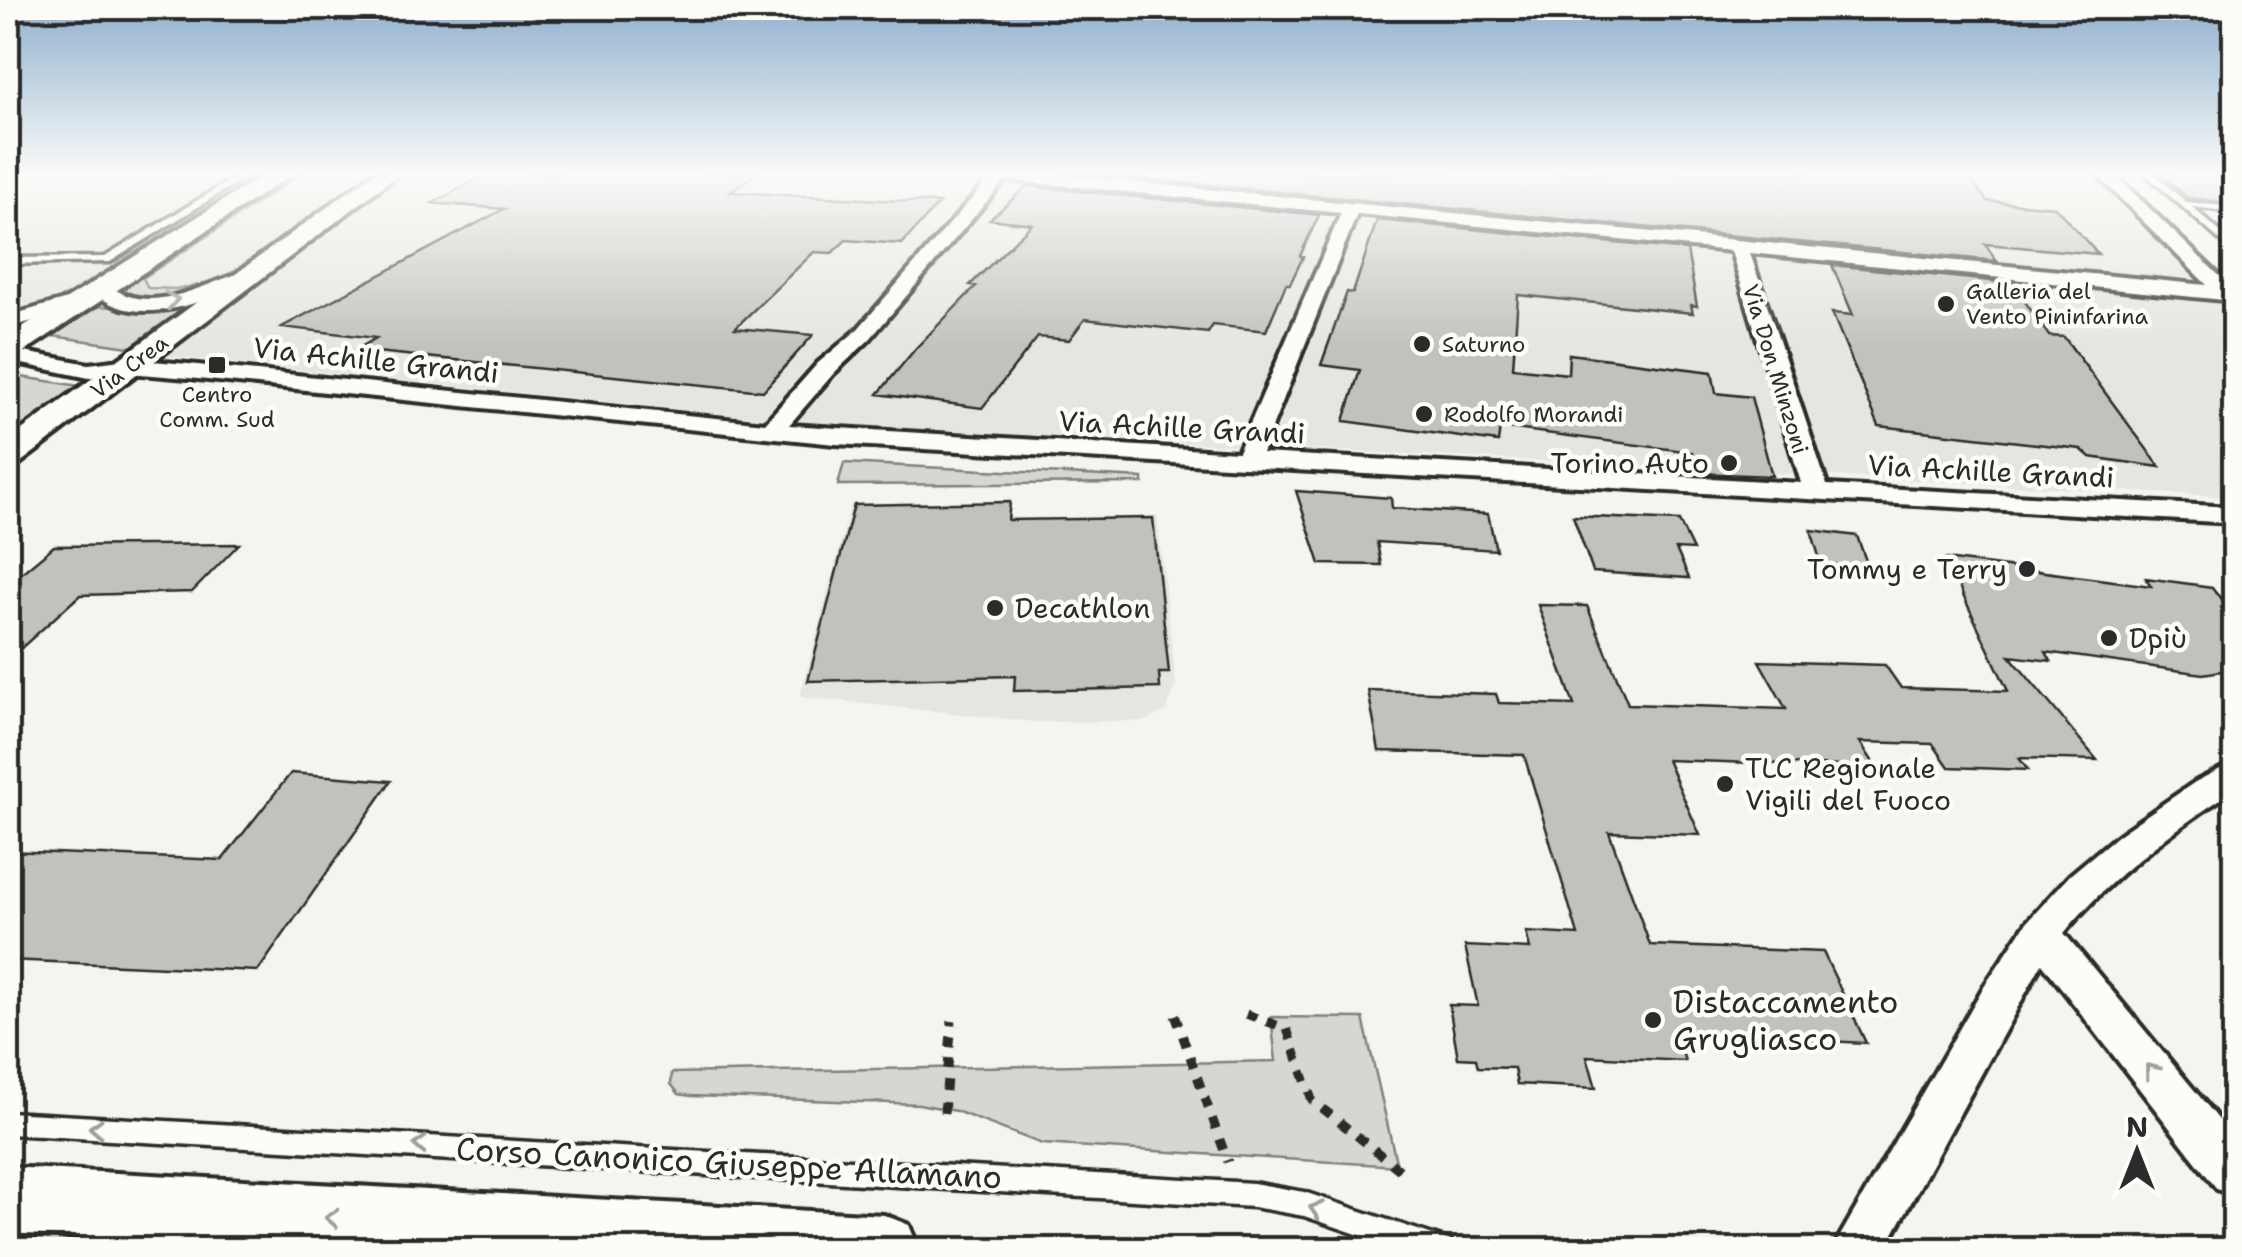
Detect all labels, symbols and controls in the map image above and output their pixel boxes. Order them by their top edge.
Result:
place label: Galleria del Vento Pininfarina [1966,277,2149,331]
street label: Via Don Minzoni [1736,281,1815,458]
one-way arrow [164,290,181,311]
marker: Galleria del Vento Pininfarina [1935,293,1957,315]
street label: Via Crea [85,328,174,405]
street label: Via Achille Grandi [251,328,501,392]
place label: Saturno [1442,330,1525,359]
marker: Saturno [1411,333,1433,355]
marker: Centro Comm. Sud [206,354,228,376]
place label: Centro Comm. Sud [159,380,275,434]
place label: Rodolfo Morandi [1444,400,1624,429]
street label: Via Achille Grandi [1058,402,1306,452]
marker: Rodolfo Morandi [1413,403,1435,425]
place label: Torino Auto [1551,444,1709,482]
street label: Via Achille Grandi [1867,446,2115,496]
marker: Torino Auto [1718,452,1740,474]
place label: Tommy e Terry [1807,550,2007,588]
marker: Tommy e Terry [2016,558,2038,580]
place label: Decathlon [1015,589,1150,627]
marker: Decathlon [984,597,1006,619]
place label: Dpiù [2129,619,2187,657]
marker: Dpiù [2098,627,2120,649]
place label: TLC Regionale Vigili del Fuoco [1745,749,1951,819]
marker: TLC Regionale Vigili del Fuoco [1714,773,1736,795]
place label: Distaccamento Grugliasco [1673,980,1899,1060]
marker: Distaccamento Grugliasco [1642,1009,1664,1031]
one-way arrow [2145,1063,2163,1081]
north arrow [2087,1102,2187,1202]
text: N [2126,1108,2148,1146]
one-way arrow [87,1118,103,1139]
street label: Corso Canonico Giuseppe Allamano [455,1127,1003,1198]
one-way arrow [412,1135,428,1156]
one-way arrow [1308,1200,1325,1220]
one-way arrow [323,1208,339,1229]

